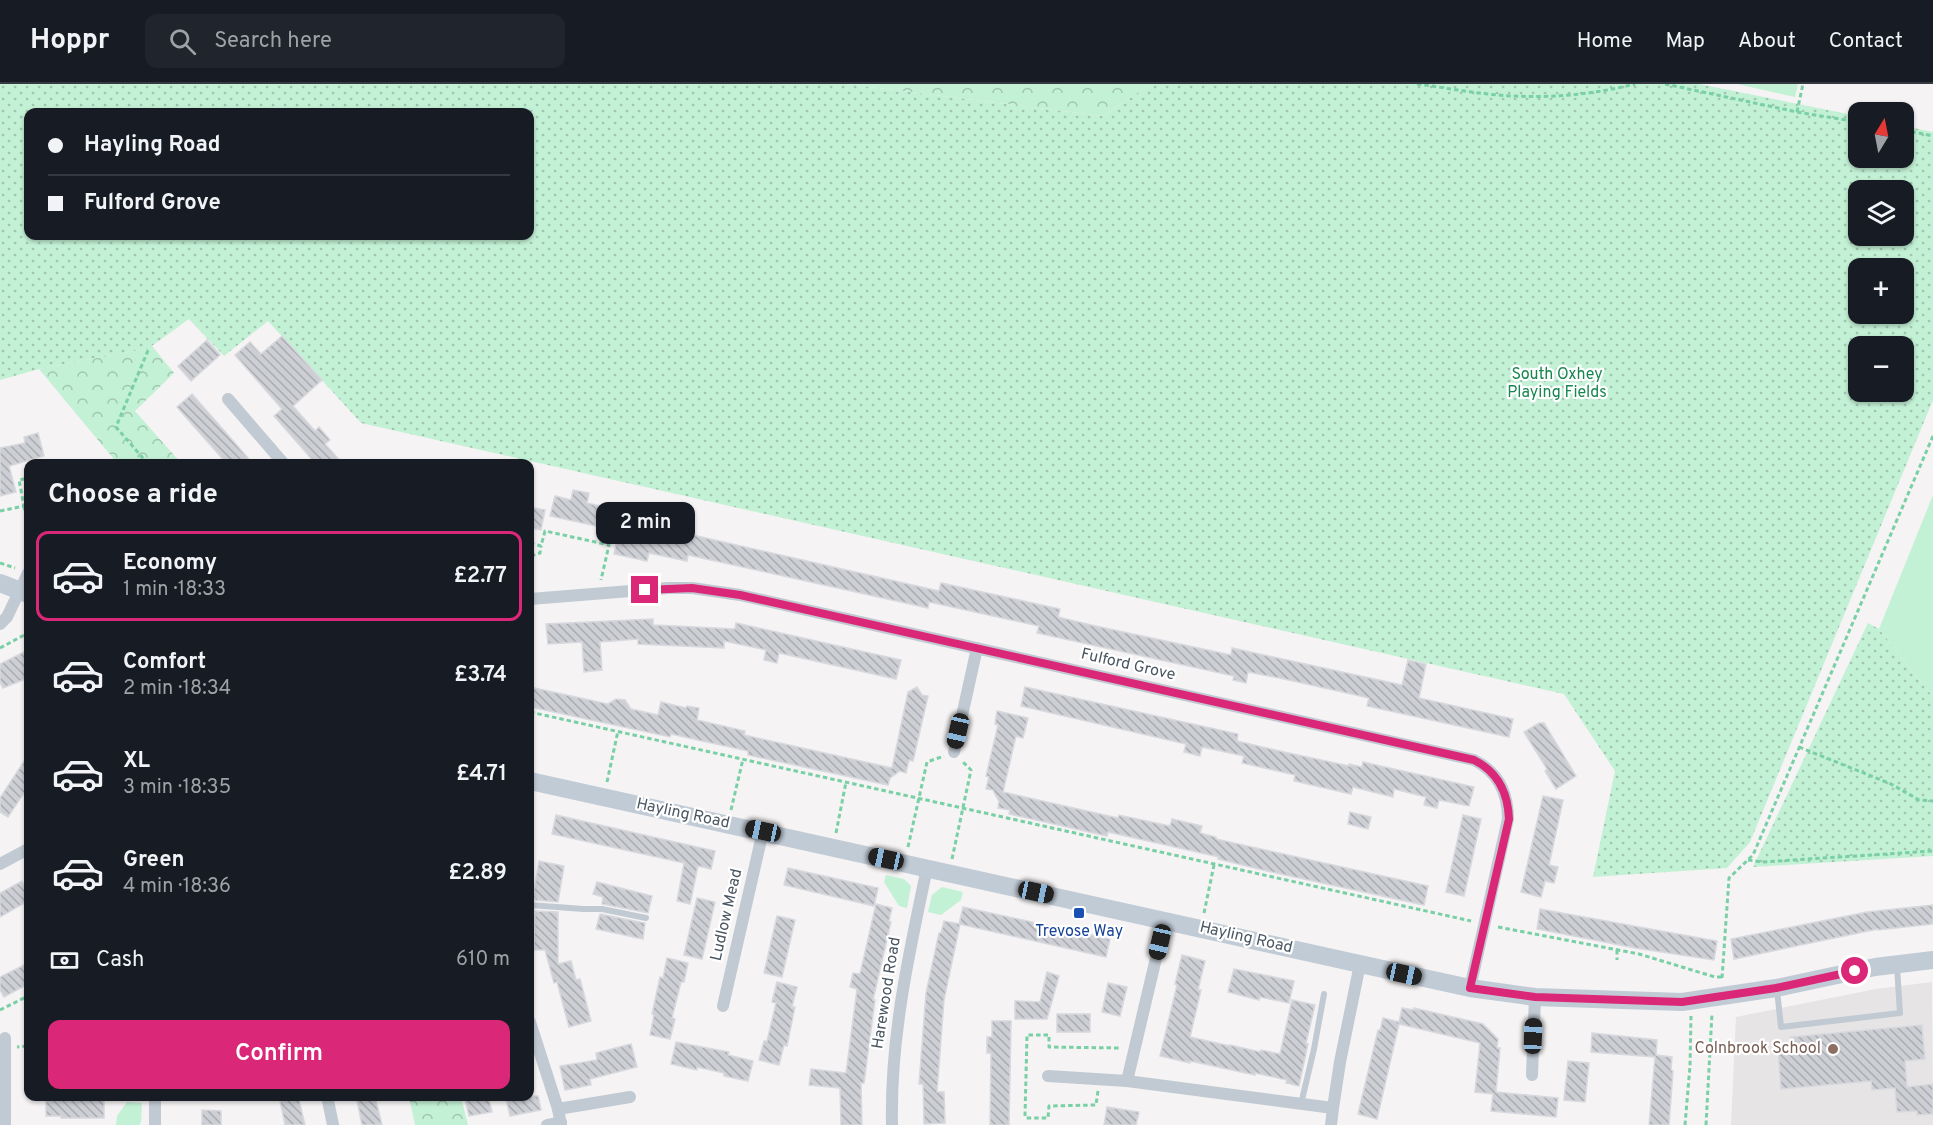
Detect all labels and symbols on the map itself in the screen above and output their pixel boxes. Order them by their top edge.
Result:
north arrow [1848,102,1914,168]
park label: South Oxhey Playing Fields [1507,365,1607,403]
callout: 2 min [596,503,694,545]
route end [631,576,658,603]
street label: Fulford Grove [1079,644,1177,686]
car [945,711,971,751]
street label: Hayling Road [635,794,731,834]
car [744,818,782,844]
car [867,846,905,872]
street label: Ludlow Mead [707,867,747,963]
car [1017,879,1055,905]
marker: Trevose Way [1072,906,1086,920]
street label: Hayling Road [1198,918,1294,958]
place label: Trevose Way [1035,922,1123,942]
car [1147,922,1173,962]
street label: Harewood Road [868,936,906,1050]
route start [1841,957,1868,984]
car [1385,961,1423,987]
car [1523,1018,1543,1054]
place label: Colnbrook School [1694,1039,1821,1059]
marker: Colnbrook School [1826,1042,1840,1056]

